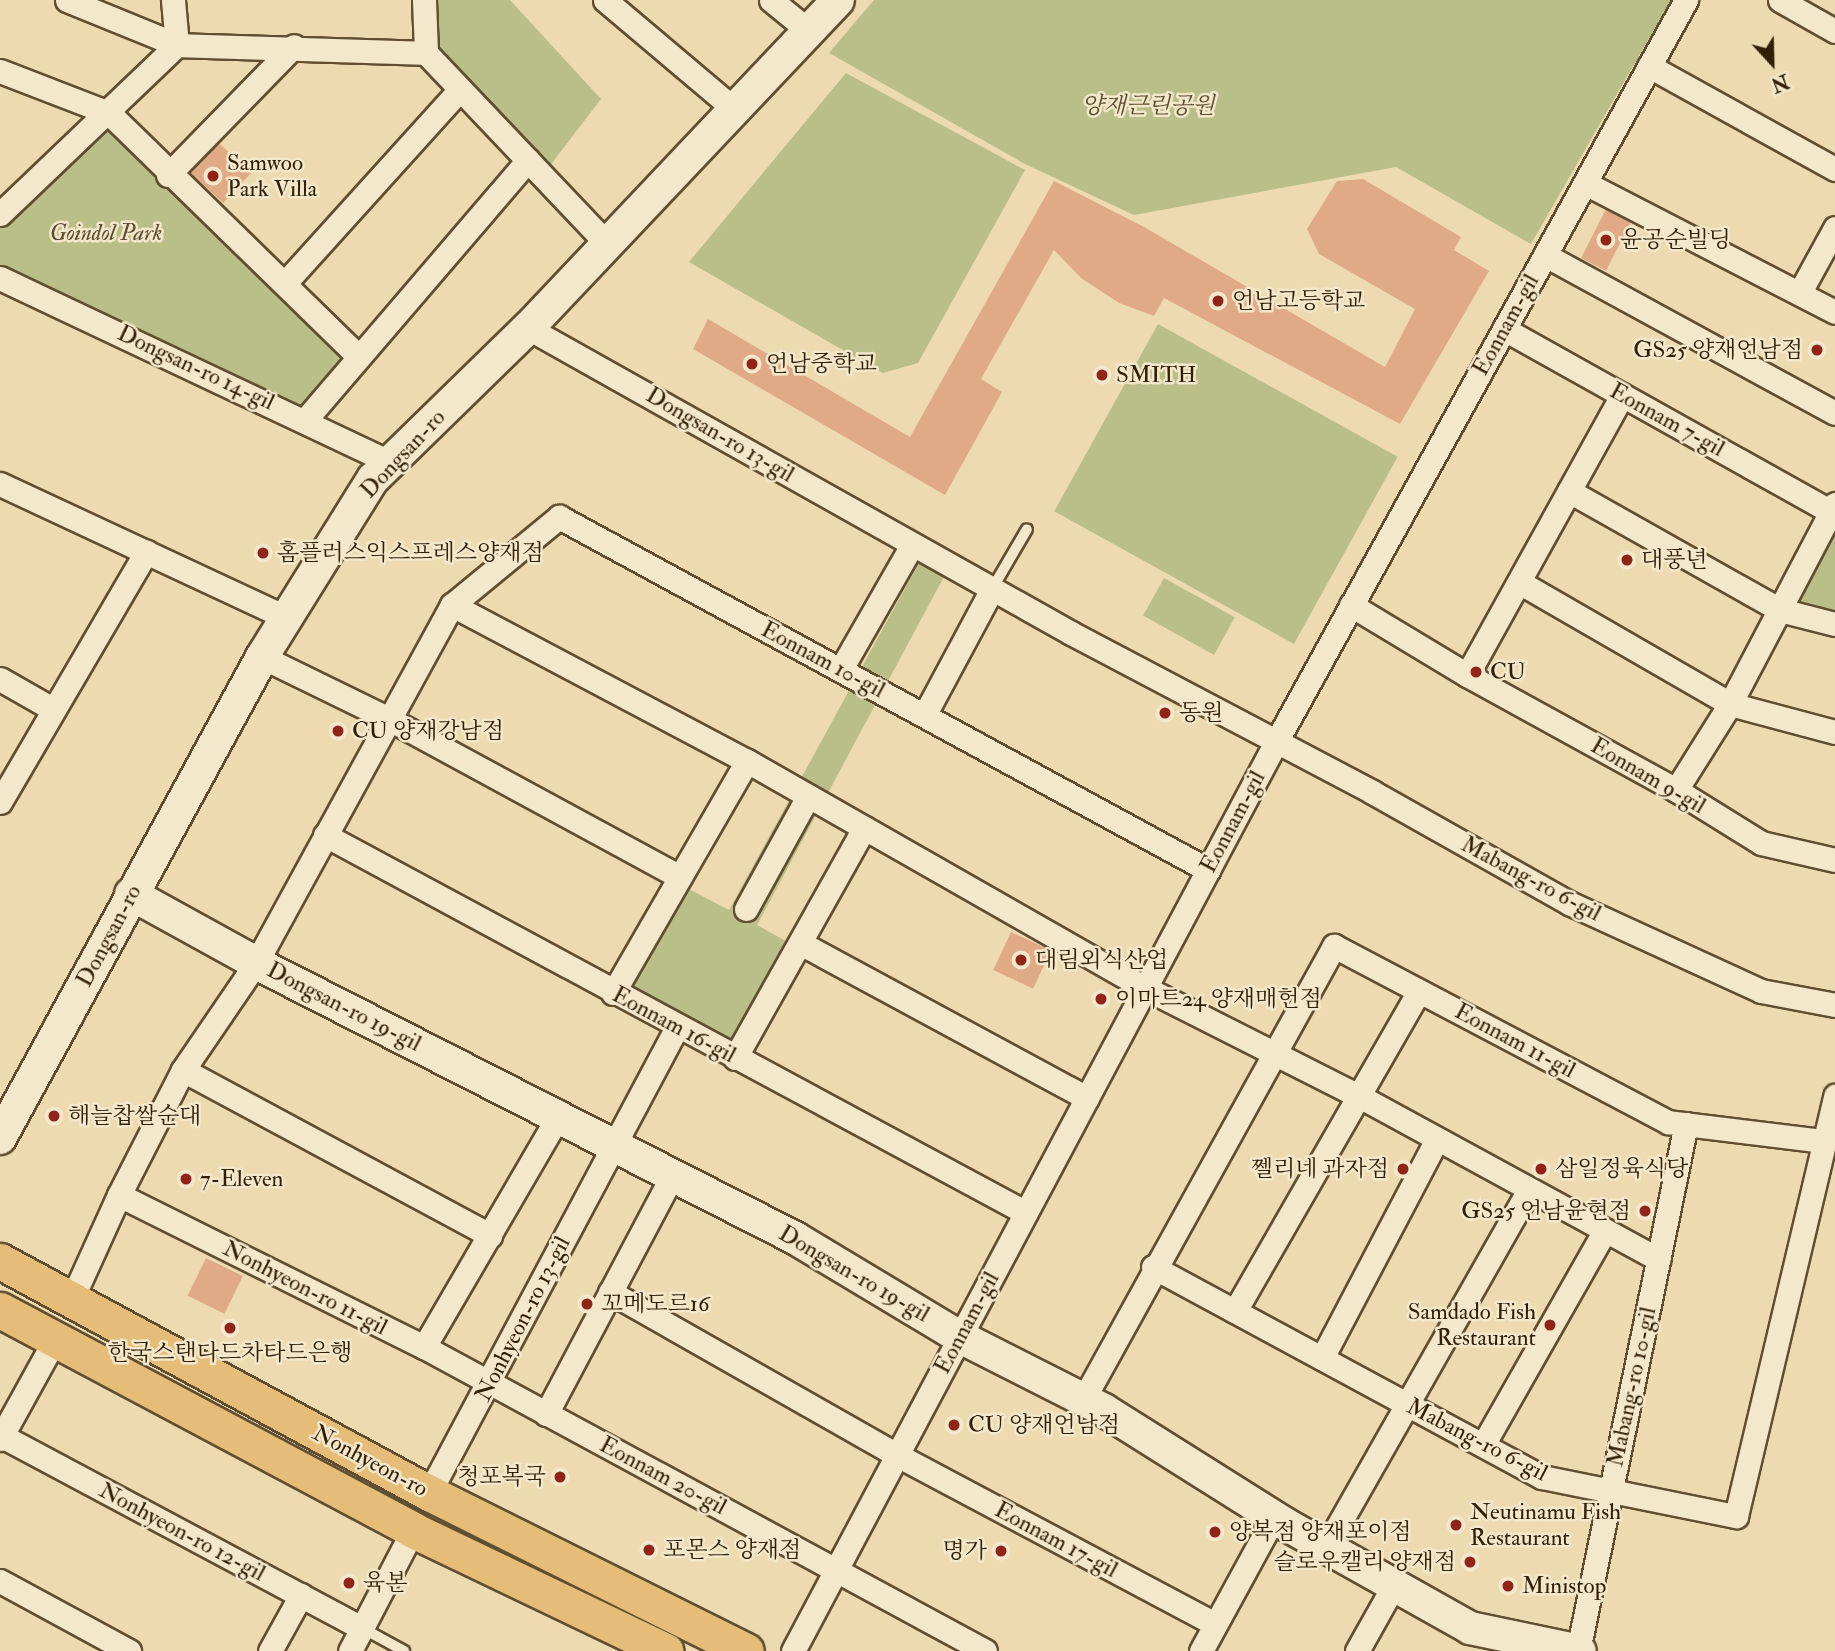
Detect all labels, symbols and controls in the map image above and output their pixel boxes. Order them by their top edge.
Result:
north arrow [1737,28,1807,98]
text: N [1767,68,1792,97]
park label: 양재근린공원 [1081,92,1215,120]
place label: Samwoo Park Villa [227,149,317,203]
marker: Samwoo Park Villa [205,168,221,184]
park label: Goindol Park [50,219,162,247]
place label: 윤공순빌딩 [1620,226,1731,254]
marker: 윤공순빌딩 [1598,232,1614,248]
street label: Eonnam-gil [1467,269,1545,381]
place label: 언남고등학교 [1232,287,1365,315]
marker: 언남고등학교 [1210,293,1226,309]
street label: Dongsan-ro 14-gil [113,320,279,416]
place label: GS25 양재언남점 [1633,336,1803,364]
marker: GS25 양재언남점 [1809,342,1825,358]
place label: 언남중학교 [766,350,877,378]
marker: 언남중학교 [744,356,760,372]
place label: SMITH [1116,361,1196,389]
marker: SMITH [1094,367,1110,383]
street label: Eonnam 7-gil [1605,377,1729,463]
street label: Dongsan-ro 13-gil [641,381,799,489]
street label: Dongsan-ro [355,404,451,504]
place label: 홈플러스익스프레스양재점 [277,539,544,567]
marker: 홈플러스익스프레스양재점 [255,545,271,561]
place label: 대풍년 [1641,546,1708,574]
marker: 대풍년 [1619,552,1635,568]
street label: Eonnam 10-gil [756,616,890,704]
place label: CU [1490,658,1526,686]
marker: CU [1468,664,1484,680]
place label: 동원 [1179,699,1223,727]
marker: 동원 [1157,705,1173,721]
place label: CU 양재강남점 [352,717,504,745]
marker: CU 양재강남점 [330,723,346,739]
street label: Eonnam 9-gil [1586,732,1710,820]
street label: Eonnam-gil [1195,766,1271,878]
street label: Mabang-ro 6-gil [1456,831,1606,927]
street label: Dongsan-ro [71,880,147,992]
place label: 대림외식산업 [1035,946,1168,974]
marker: 대림외식산업 [1013,952,1029,968]
street label: Dongsan-ro 19-gil [262,956,426,1058]
street label: Eonnam 16-gil [607,981,741,1069]
place label: 이마트24 양재매헌점 [1115,985,1322,1013]
marker: 이마트24 양재매헌점 [1093,991,1109,1007]
street label: Eonnam 11-gil [1450,998,1580,1084]
place label: 해늘찹쌀순대 [68,1102,201,1130]
marker: 해늘찹쌀순대 [46,1108,62,1124]
place label: 쩰리네 과자점 [1251,1155,1389,1183]
place label: 삼일정육식당 [1555,1155,1688,1183]
marker: 쩰리네 과자점 [1395,1161,1411,1177]
marker: 삼일정육식당 [1533,1161,1549,1177]
place label: 7-Eleven [200,1165,283,1193]
marker: 7-Eleven [178,1171,194,1187]
place label: GS25 언남윤현점 [1461,1197,1631,1225]
marker: GS25 언남윤현점 [1637,1203,1653,1219]
street label: Dongsan-ro 19-gil [774,1220,934,1328]
street label: Nonhyeon-ro 13-gil [470,1232,576,1406]
street label: Nonhyeon-ro 11-gil [218,1235,392,1341]
street label: Eonnam-gil [929,1267,1005,1379]
place label: 꼬메도르16 [601,1290,710,1318]
marker: 꼬메도르16 [579,1296,595,1312]
place label: Samdado Fish Restaurant [1408,1298,1536,1352]
street label: Mabang-ro 10-gil [1602,1305,1662,1469]
marker: Samdado Fish Restaurant [1542,1317,1558,1333]
marker: 한국스탠다드차타드은행 [222,1320,238,1336]
place label: 한국스탠다드차타드은행 [108,1339,352,1367]
street label: Mabang-ro 6-gil [1402,1393,1552,1487]
place label: CU 양재언남점 [968,1411,1120,1439]
marker: CU 양재언남점 [946,1417,962,1433]
street label: Nonhyeon-ro [308,1419,432,1503]
street label: Eonnam 20-gil [595,1431,731,1521]
place label: 청포복국 [457,1463,546,1491]
marker: 청포복국 [552,1469,568,1485]
street label: Nonhyeon-ro 12-gil [94,1477,270,1587]
street label: Eonnam 17-gil [990,1496,1122,1584]
place label: Neutinamu Fish Restaurant [1470,1498,1621,1552]
marker: Neutinamu Fish Restaurant [1448,1517,1464,1533]
place label: 양복점 양재포이점 [1229,1518,1412,1546]
marker: 양복점 양재포이점 [1207,1524,1223,1540]
place label: 포몬스 양재점 [663,1536,801,1564]
place label: 명가 [943,1537,987,1565]
marker: 포몬스 양재점 [641,1542,657,1558]
marker: 명가 [993,1543,1009,1559]
place label: 슬로우캘리 양재점 [1273,1548,1456,1576]
marker: 슬로우캘리 양재점 [1462,1554,1478,1570]
place label: 육본 [363,1569,407,1597]
place label: Ministop [1522,1572,1606,1600]
marker: 육본 [341,1575,357,1591]
marker: Ministop [1500,1578,1516,1594]

